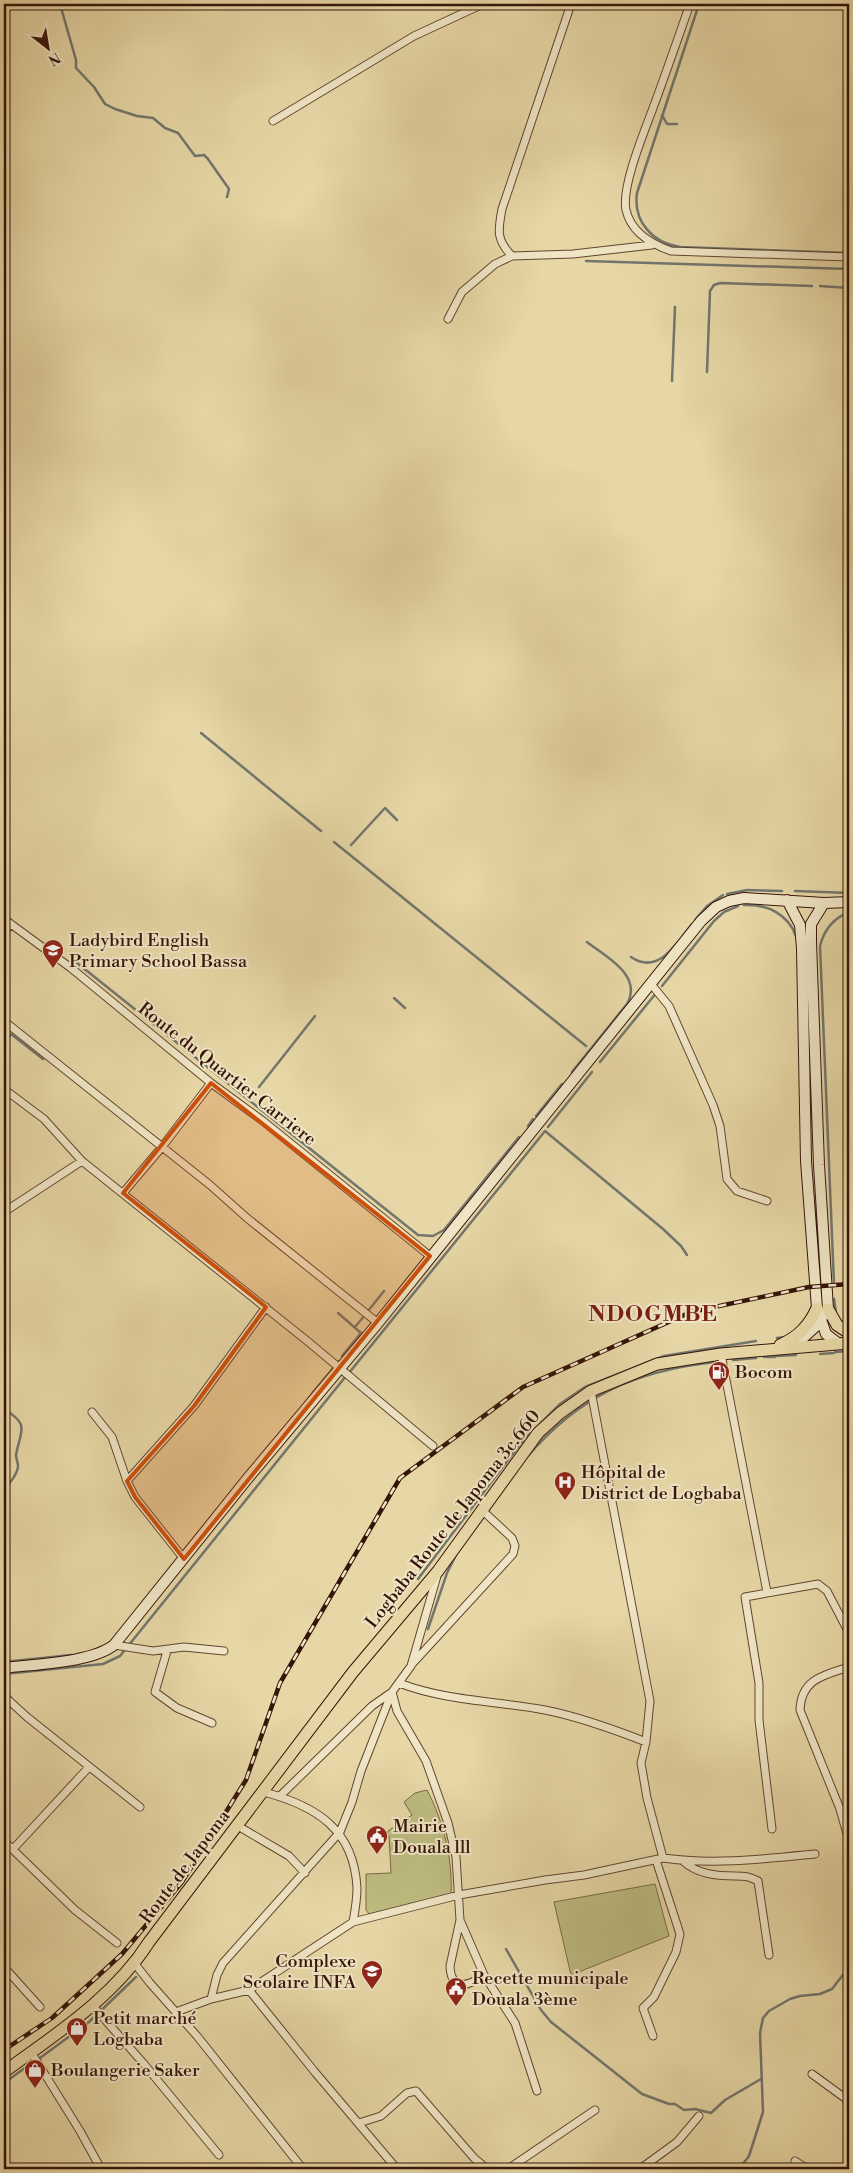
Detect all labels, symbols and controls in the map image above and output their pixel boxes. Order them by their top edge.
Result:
north arrow [22,22,72,72]
text: N [45,48,64,69]
place label: Ladybird English Primary School Bassa [69,929,248,973]
school or university icon: Ladybird English Primary School Bassa [41,938,65,969]
street label: Route du Quartier Carriere [133,997,321,1151]
district label: NDOGMBE [588,1301,718,1328]
fuel station icon: Bocom [707,1360,731,1391]
place label: Bocom [734,1361,793,1384]
street label: Logbaba Route de Japoma 3c.660 [360,1405,546,1633]
place label: Hôpital de District de Logbaba [581,1461,743,1505]
hospital icon: Hôpital de District de Logbaba [553,1470,577,1501]
street label: Route de Japoma [135,1805,236,1929]
place label: Mairie Douala lll [393,1815,471,1859]
public building icon: Mairie Douala lll [365,1824,389,1855]
place label: Complexe Scolaire INFA [243,1950,357,1994]
school or university icon: Complexe Scolaire INFA [360,1959,384,1990]
place label: Recette municipale Douala 3ème [472,1967,629,2011]
public building icon: Recette municipale Douala 3ème [444,1976,468,2007]
place label: Petit marché Logbaba [93,2007,197,2051]
shop icon: Petit marché Logbaba [65,2016,89,2047]
shop icon: Boulangerie Saker [23,2058,47,2089]
place label: Boulangerie Saker [50,2059,200,2082]

